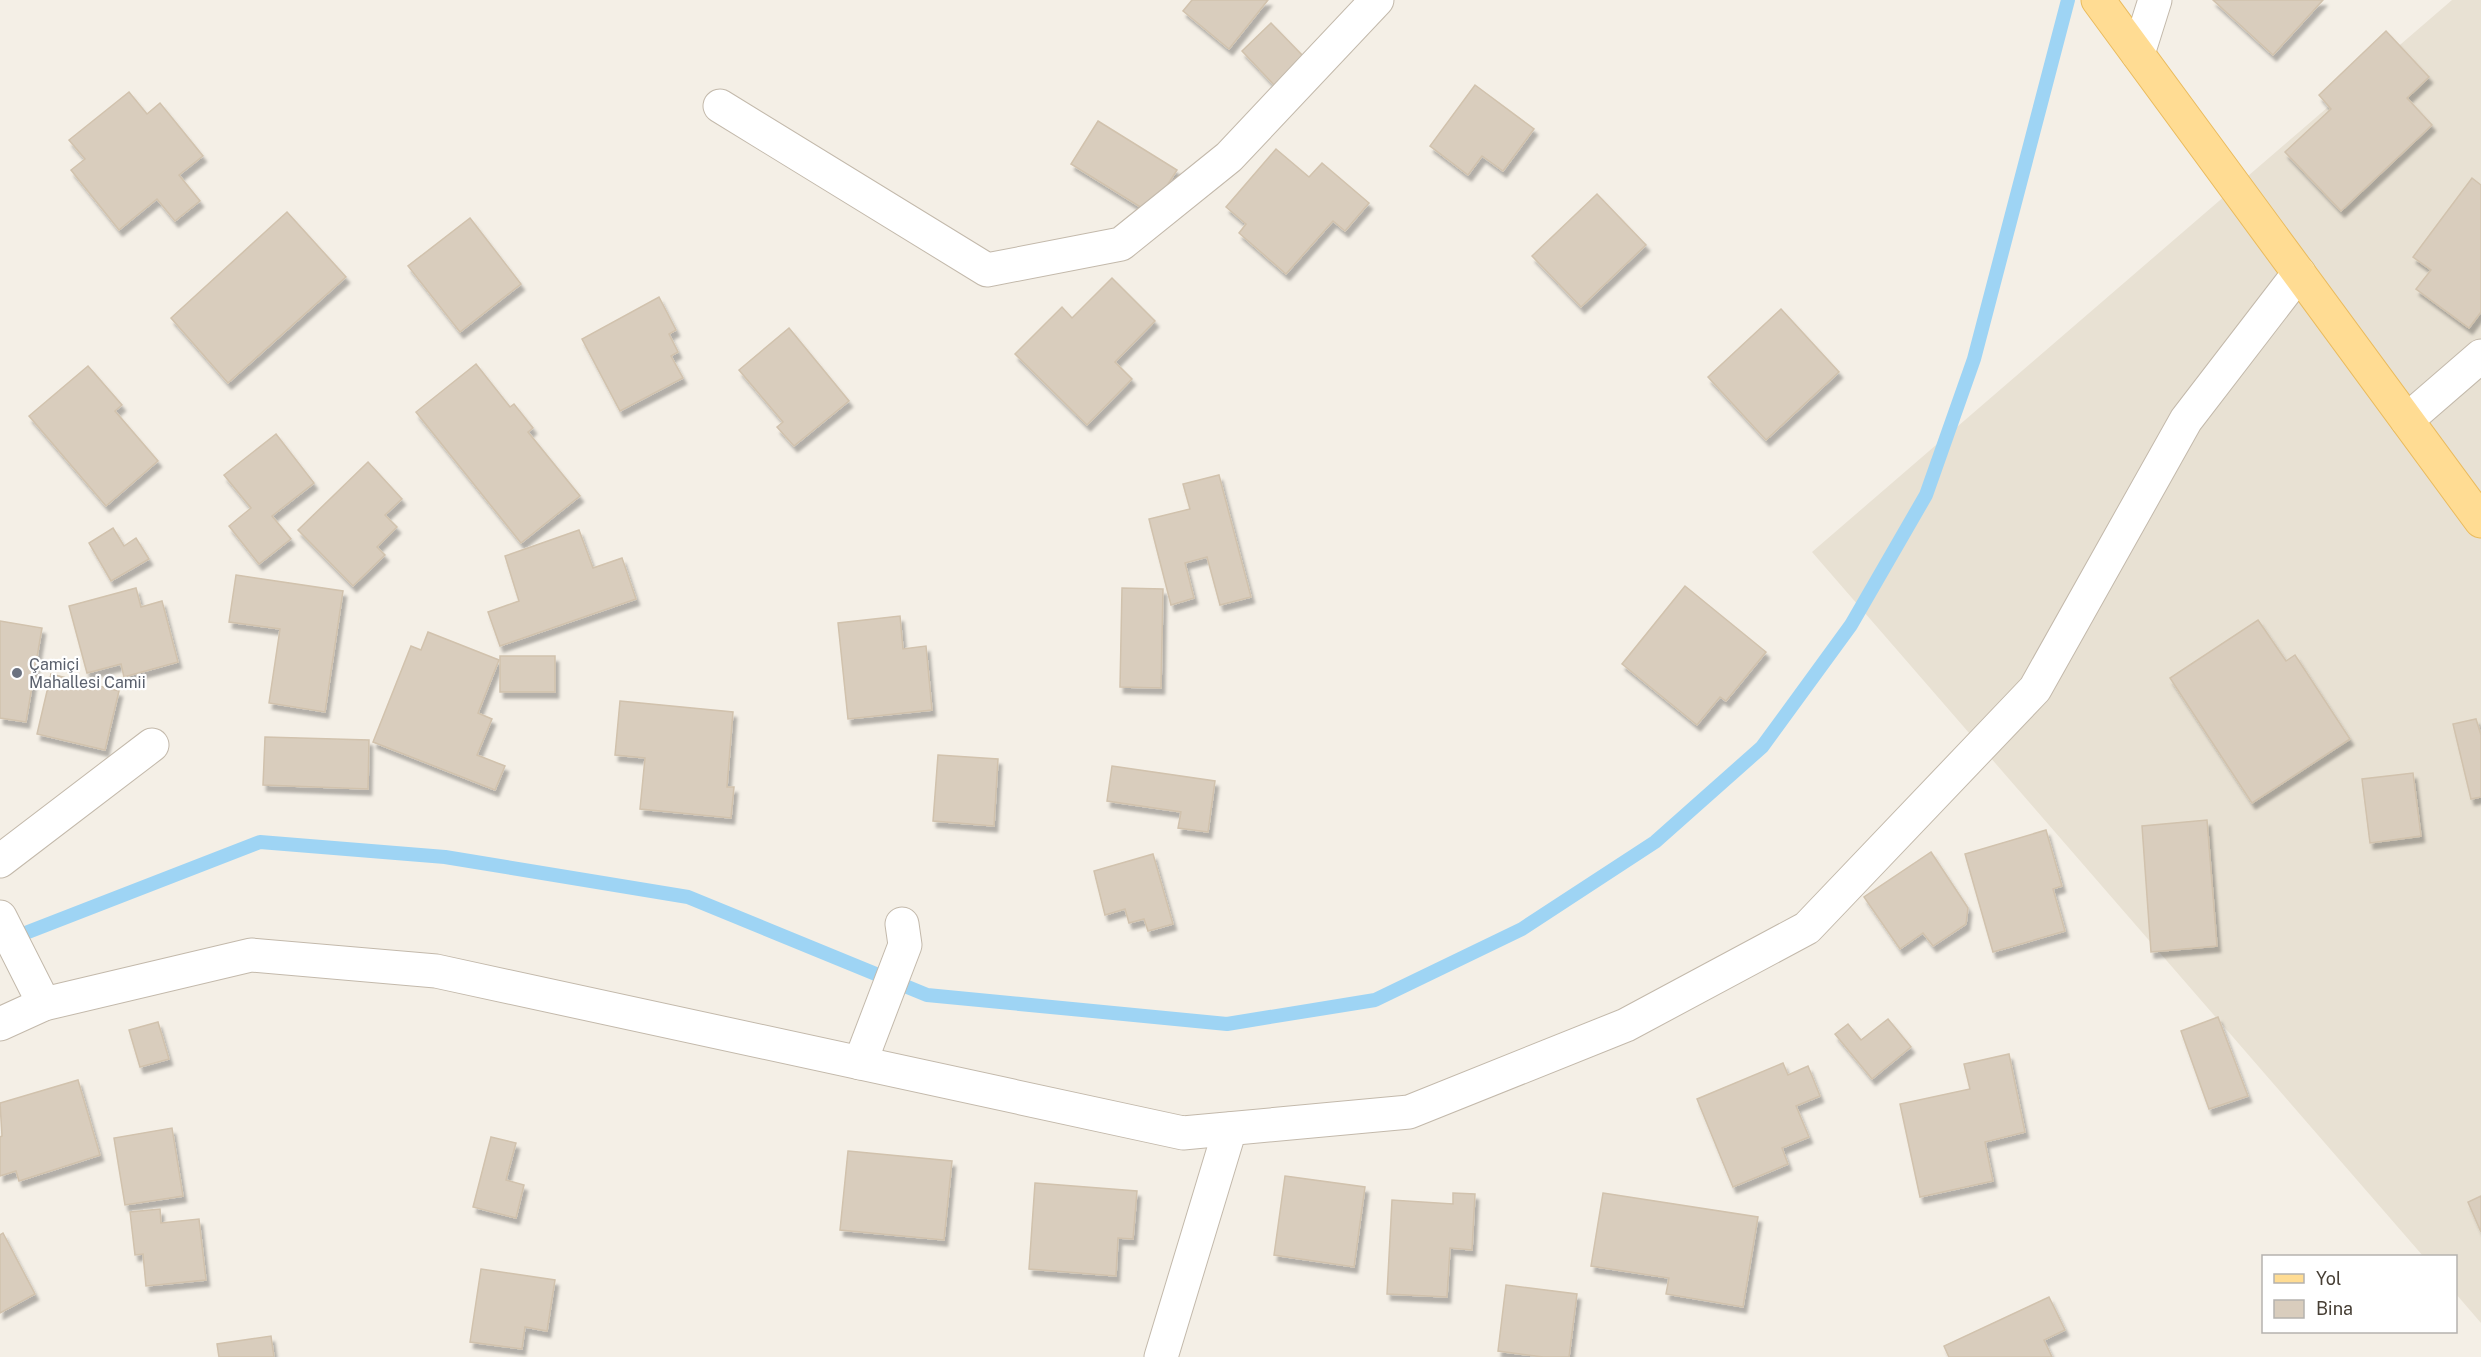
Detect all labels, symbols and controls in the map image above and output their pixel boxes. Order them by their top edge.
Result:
place label: Çamiçi Mahallesi Camii [29,655,146,692]
marker: Çamiçi Mahallesi Camii [10,666,24,680]
legend [2262,1255,2457,1333]
text: Yol [2316,1268,2341,1289]
text: Bina [2316,1298,2353,1319]

